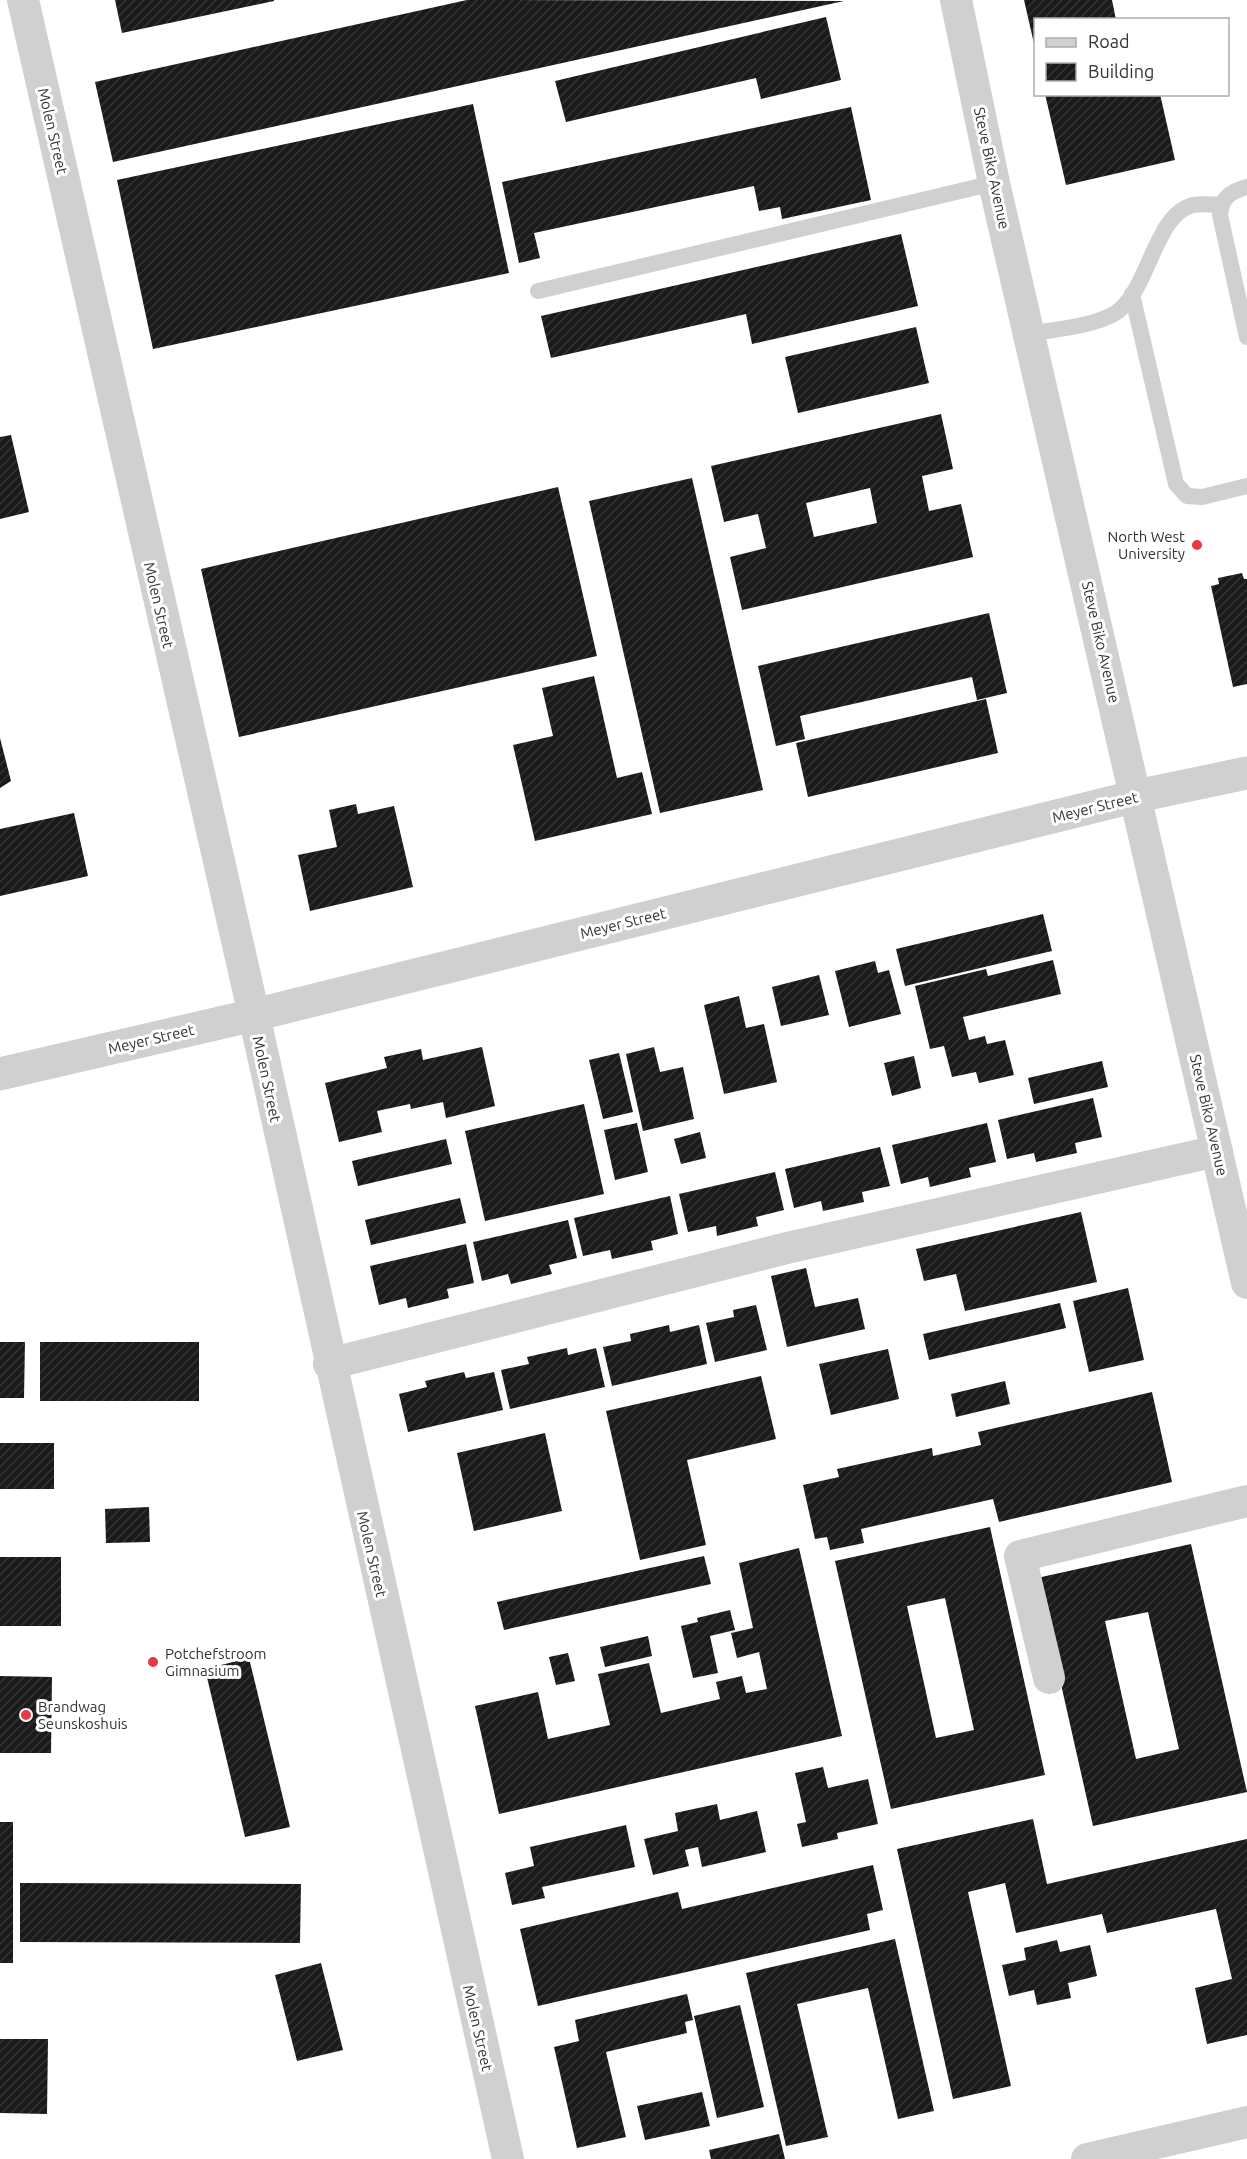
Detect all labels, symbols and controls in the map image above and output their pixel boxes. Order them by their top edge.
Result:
legend [1034,18,1229,96]
text: Road [1088,31,1130,51]
text: Building [1088,61,1154,81]
street label: Molen Street [35,86,71,176]
street label: Steve Biko Avenue [971,105,1013,231]
place label: North West University [1108,528,1185,562]
marker: North West University [1190,538,1204,552]
street label: Molen Street [141,560,177,650]
street label: Steve Biko Avenue [1079,580,1123,704]
street label: Meyer Street [1050,788,1140,826]
street label: Meyer Street [578,904,668,942]
street label: Meyer Street [106,1021,196,1057]
street label: Molen Street [250,1034,284,1124]
street label: Steve Biko Avenue [1187,1053,1231,1177]
street label: Molen Street [354,1509,390,1599]
place label: Potchefstroom Gimnasium [165,1645,267,1679]
marker: Potchefstroom Gimnasium [146,1655,160,1669]
place label: Brandwag Seunskoshuis [38,1698,128,1732]
marker: Brandwag Seunskoshuis [19,1708,33,1722]
street label: Molen Street [460,1983,496,2073]

